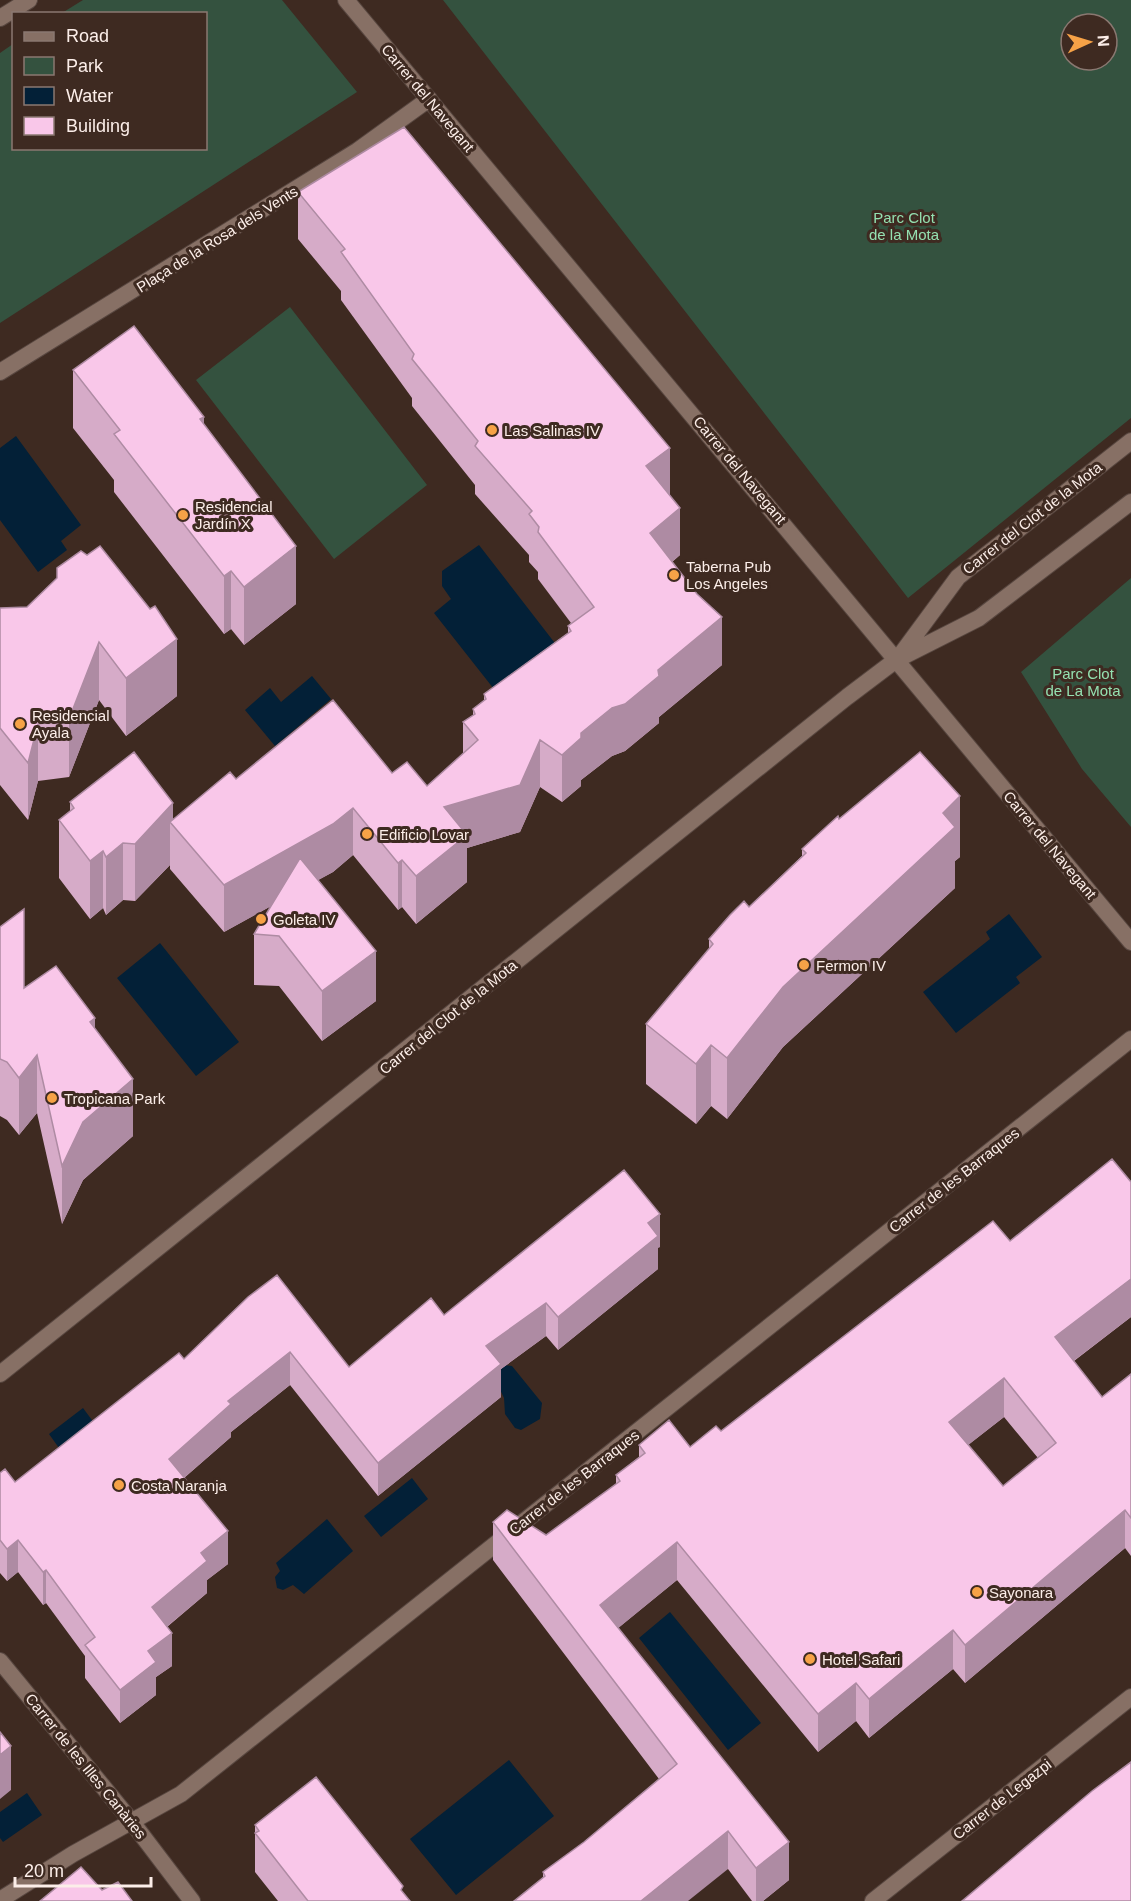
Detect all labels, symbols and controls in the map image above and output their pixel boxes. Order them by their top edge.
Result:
legend [12,12,207,150]
north arrow [1059,12,1119,72]
text: Road [66,26,109,46]
text: N [1095,35,1112,47]
street label: Carrer del Navegant [378,41,478,156]
text: Park [66,56,104,76]
text: Water [66,86,113,106]
text: Building [66,116,130,136]
street label: Plaça de la Rosa dels Vents [133,182,301,296]
park label: Parc Clot de la Mota [869,209,940,243]
street label: Carrer del Navegant [690,413,790,528]
place label: Las Salinas IV [504,422,600,439]
marker: Las Salinas IV [485,423,499,437]
street label: Carrer del Clot de la Mota [959,458,1105,578]
place label: Residencial Jardín X [195,498,273,532]
marker: Residencial Jardín X [176,508,190,522]
place label: Taberna Pub Los Angeles [686,558,771,592]
marker: Taberna Pub Los Angeles [667,568,681,582]
park label: Parc Clot de La Mota [1045,665,1121,699]
place label: Residencial Ayala [32,707,110,741]
marker: Residencial Ayala [13,717,27,731]
street label: Carrer del Navegant [1000,788,1100,903]
place label: Edificio Lovar [379,826,469,843]
marker: Edificio Lovar [360,827,374,841]
place label: Goleta IV [273,911,336,928]
marker: Goleta IV [254,912,268,926]
street label: Carrer del Clot de la Mota [376,956,521,1078]
place label: Fermon IV [816,957,886,974]
marker: Fermon IV [797,958,811,972]
place label: Tropicana Park [64,1090,166,1107]
marker: Tropicana Park [45,1091,59,1105]
street label: Carrer de les Barraques [886,1124,1022,1236]
street label: Carrer de les Barraques [506,1426,642,1538]
place label: Costa Naranja [131,1477,228,1494]
marker: Costa Naranja [112,1478,126,1492]
place label: Sayonara [989,1584,1054,1601]
marker: Sayonara [970,1585,984,1599]
place label: Hotel Safari [822,1651,900,1668]
marker: Hotel Safari [803,1652,817,1666]
street label: Carrer de les Illes Canàries [22,1690,150,1842]
street label: Carrer de Legazpi [949,1755,1055,1843]
scale bar [15,1850,152,1888]
text: 20 m [24,1861,64,1881]

